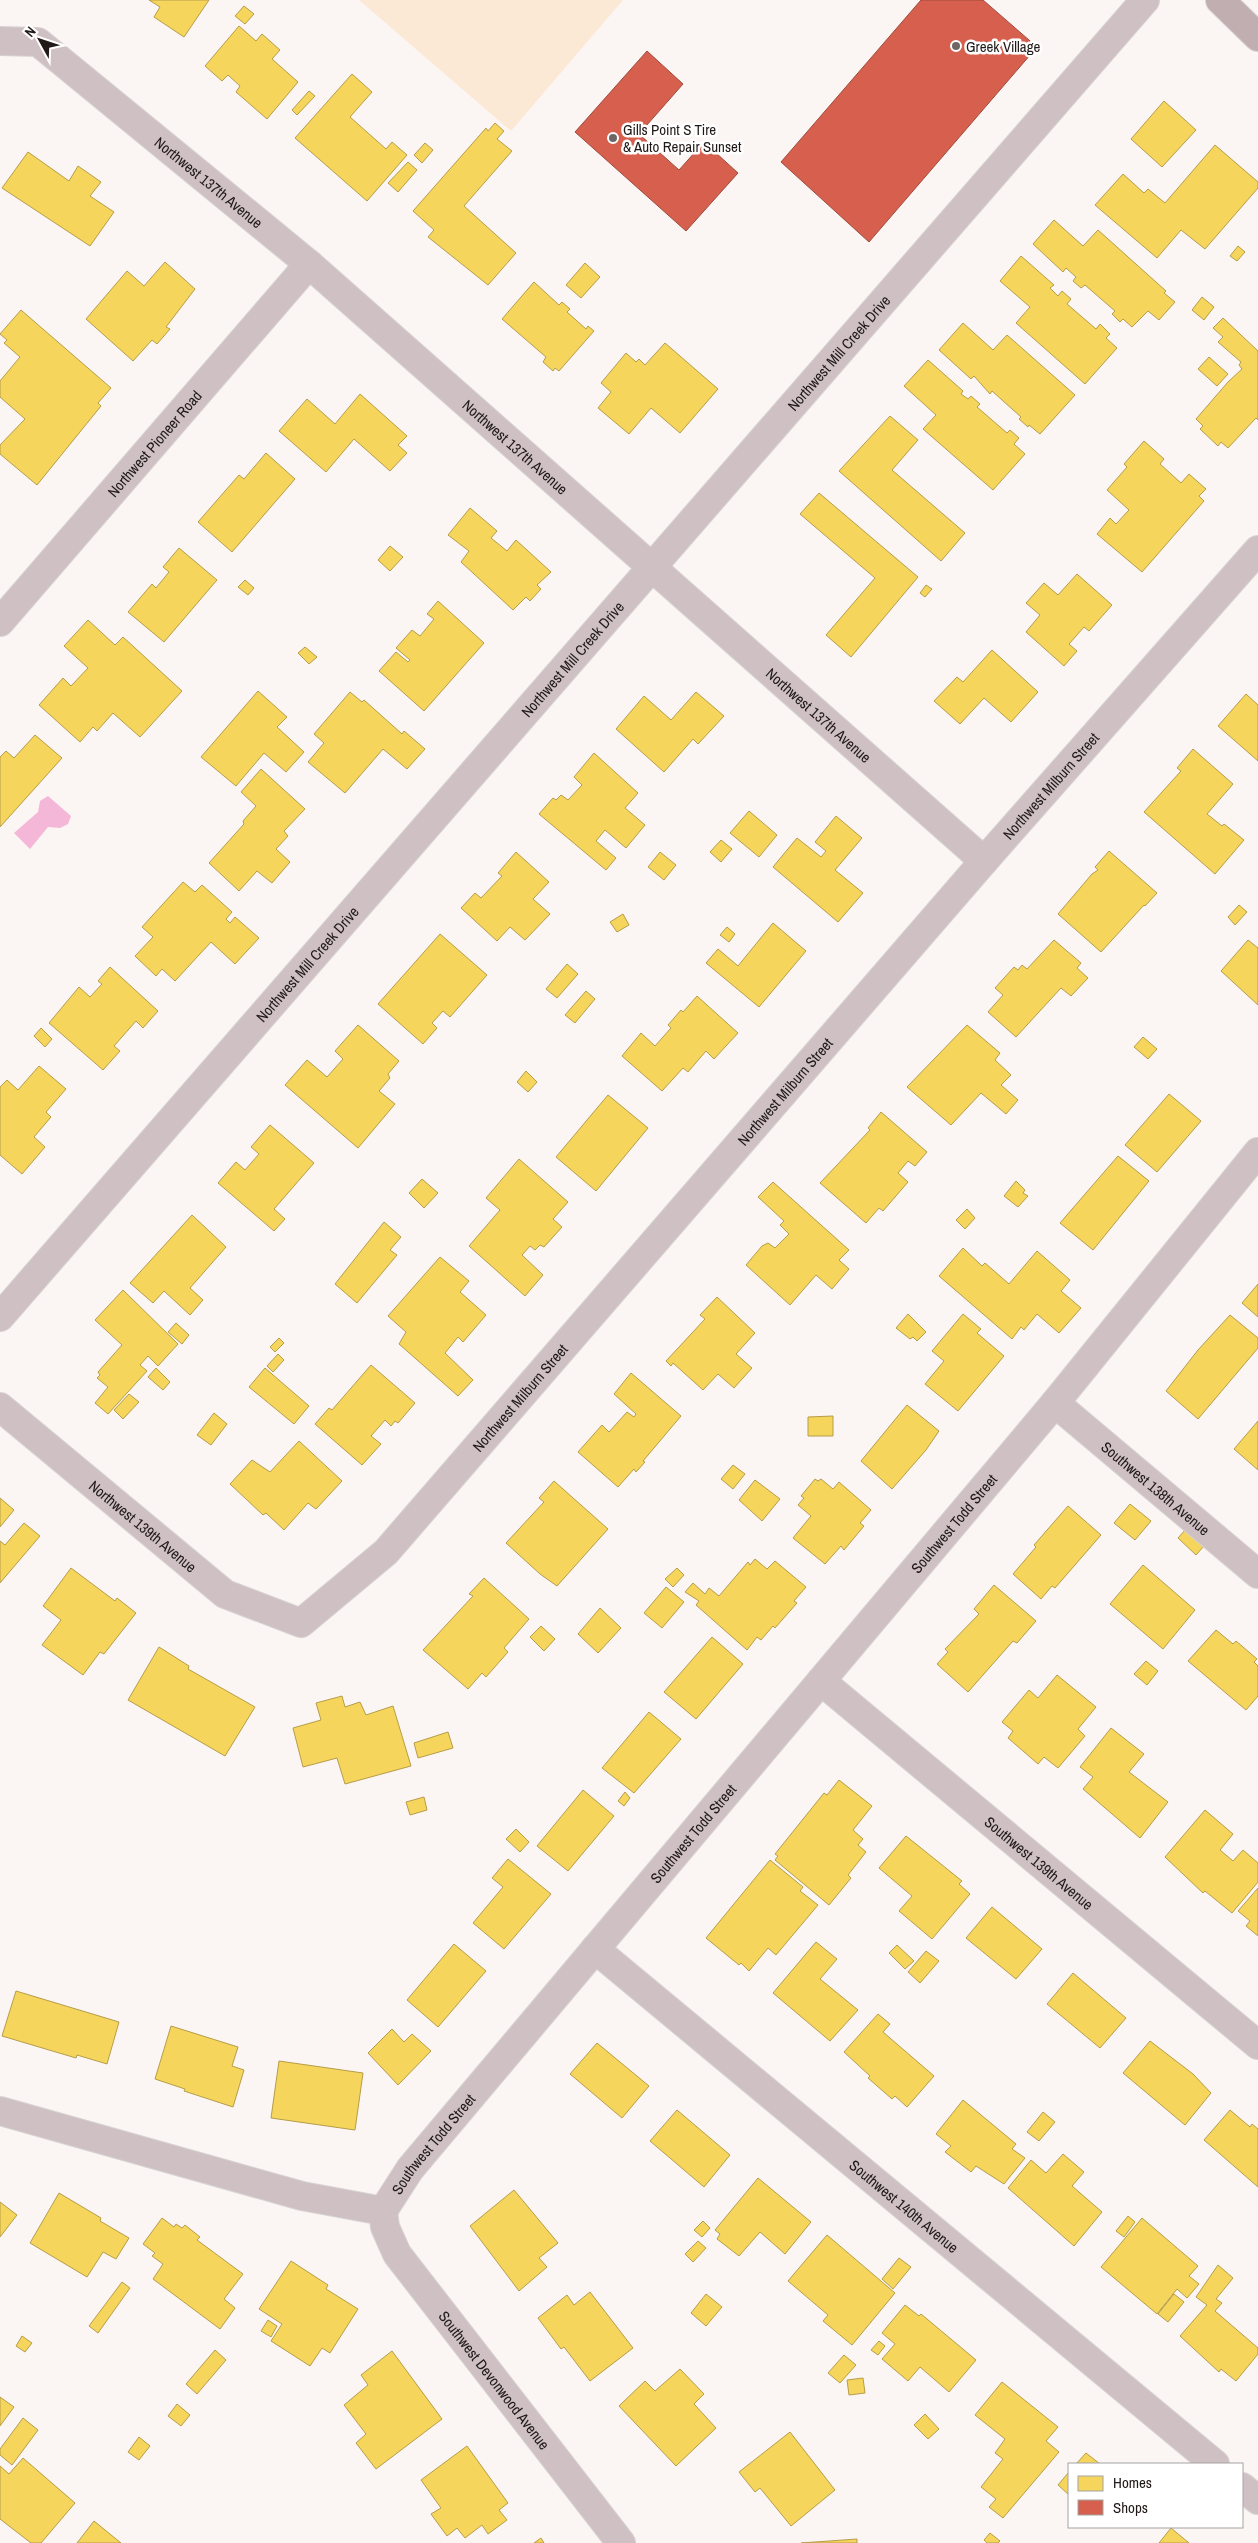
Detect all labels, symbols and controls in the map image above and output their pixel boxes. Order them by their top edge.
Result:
north arrow [15,15,65,65]
text: N [20,23,40,41]
place label: Greek Village [966,36,1040,57]
marker: Greek Village [950,40,962,52]
place label: Gills Point S Tire & Auto Repair Sunset [623,119,742,157]
street label: Northwest 137th Avenue [150,131,268,233]
marker: Gills Point S Tire & Auto Repair Sunset [607,132,619,144]
street label: Northwest Mill Creek Drive [782,290,895,415]
street label: Northwest Pioneer Road [102,385,206,501]
street label: Northwest 137th Avenue [458,394,573,499]
street label: Northwest Mill Creek Drive [516,596,628,721]
street label: Northwest 137th Avenue [762,663,876,767]
street label: Northwest Milburn Street [998,727,1104,844]
street label: Northwest Mill Creek Drive [251,901,363,1026]
street label: Northwest Milburn Street [732,1032,838,1150]
street label: Northwest Milburn Street [467,1339,573,1456]
street label: Southwest 138th Avenue [1097,1436,1215,1540]
street label: Southwest Todd Street [906,1469,1002,1577]
street label: Northwest 139th Avenue [85,1475,201,1577]
street label: Southwest Todd Street [645,1779,741,1887]
street label: Southwest 139th Avenue [980,1811,1098,1914]
street label: Southwest Todd Street [386,2089,480,2198]
street label: Southwest 140th Avenue [845,2154,963,2257]
street label: Southwest Devonwood Avenue [434,2306,555,2454]
legend [1068,2463,1243,2528]
text: Homes [1113,2472,1152,2493]
text: Shops [1113,2497,1148,2518]

